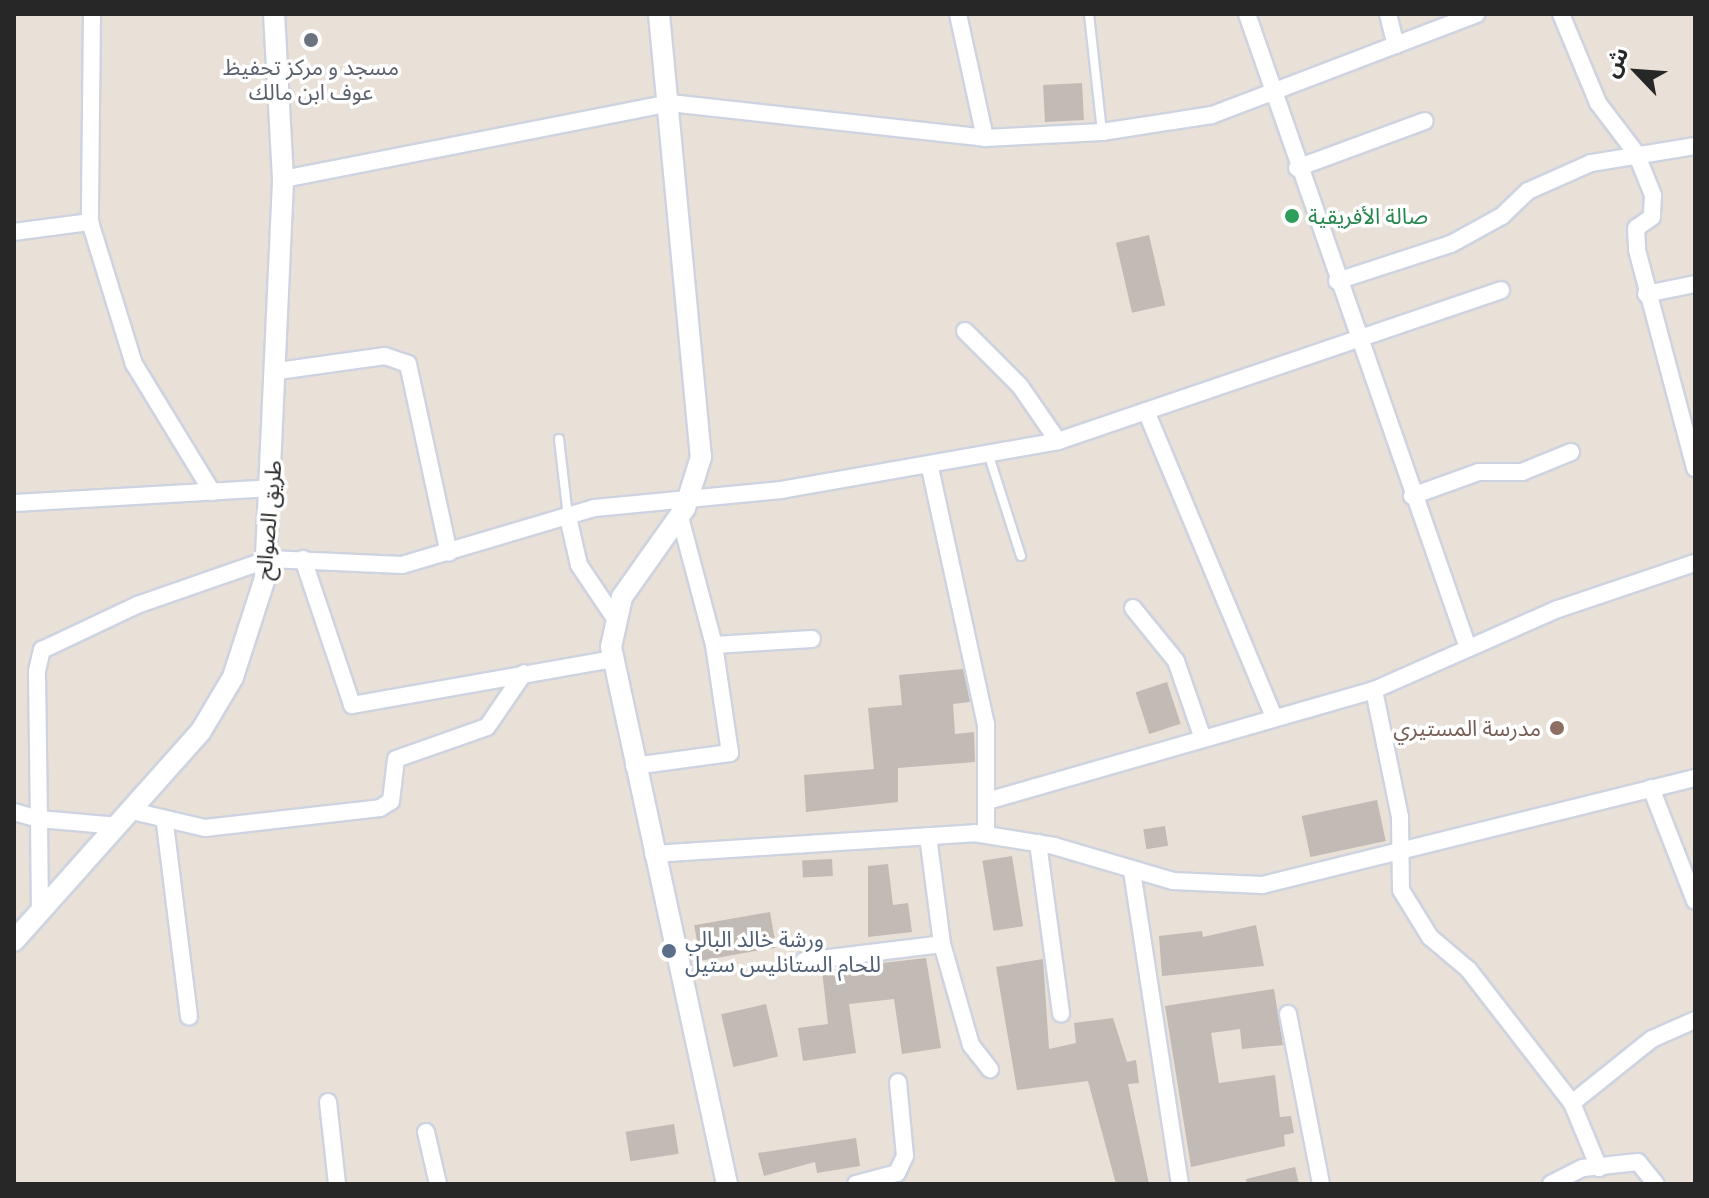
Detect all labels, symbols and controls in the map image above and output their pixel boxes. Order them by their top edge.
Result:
marker: مسجد و مركز تحفيظ عوف ابن مالك [302,31,320,49]
north arrow [1597,32,1677,112]
text: ش [1597,43,1632,81]
place label: مسجد و مركز تحفيظ عوف ابن مالك [223,53,399,104]
place label: صالة الأفريقية [1308,203,1428,229]
marker: صالة الأفريقية [1283,207,1301,225]
street label: طريق الصوالح [250,459,286,581]
place label: مدرسة المستيري [1393,715,1541,741]
marker: مدرسة المستيري [1548,719,1566,737]
place label: ورشة خالد البالي للحام الستانليس ستيل [685,925,881,976]
marker: ورشة خالد البالي للحام الستانليس ستيل [660,942,678,960]

